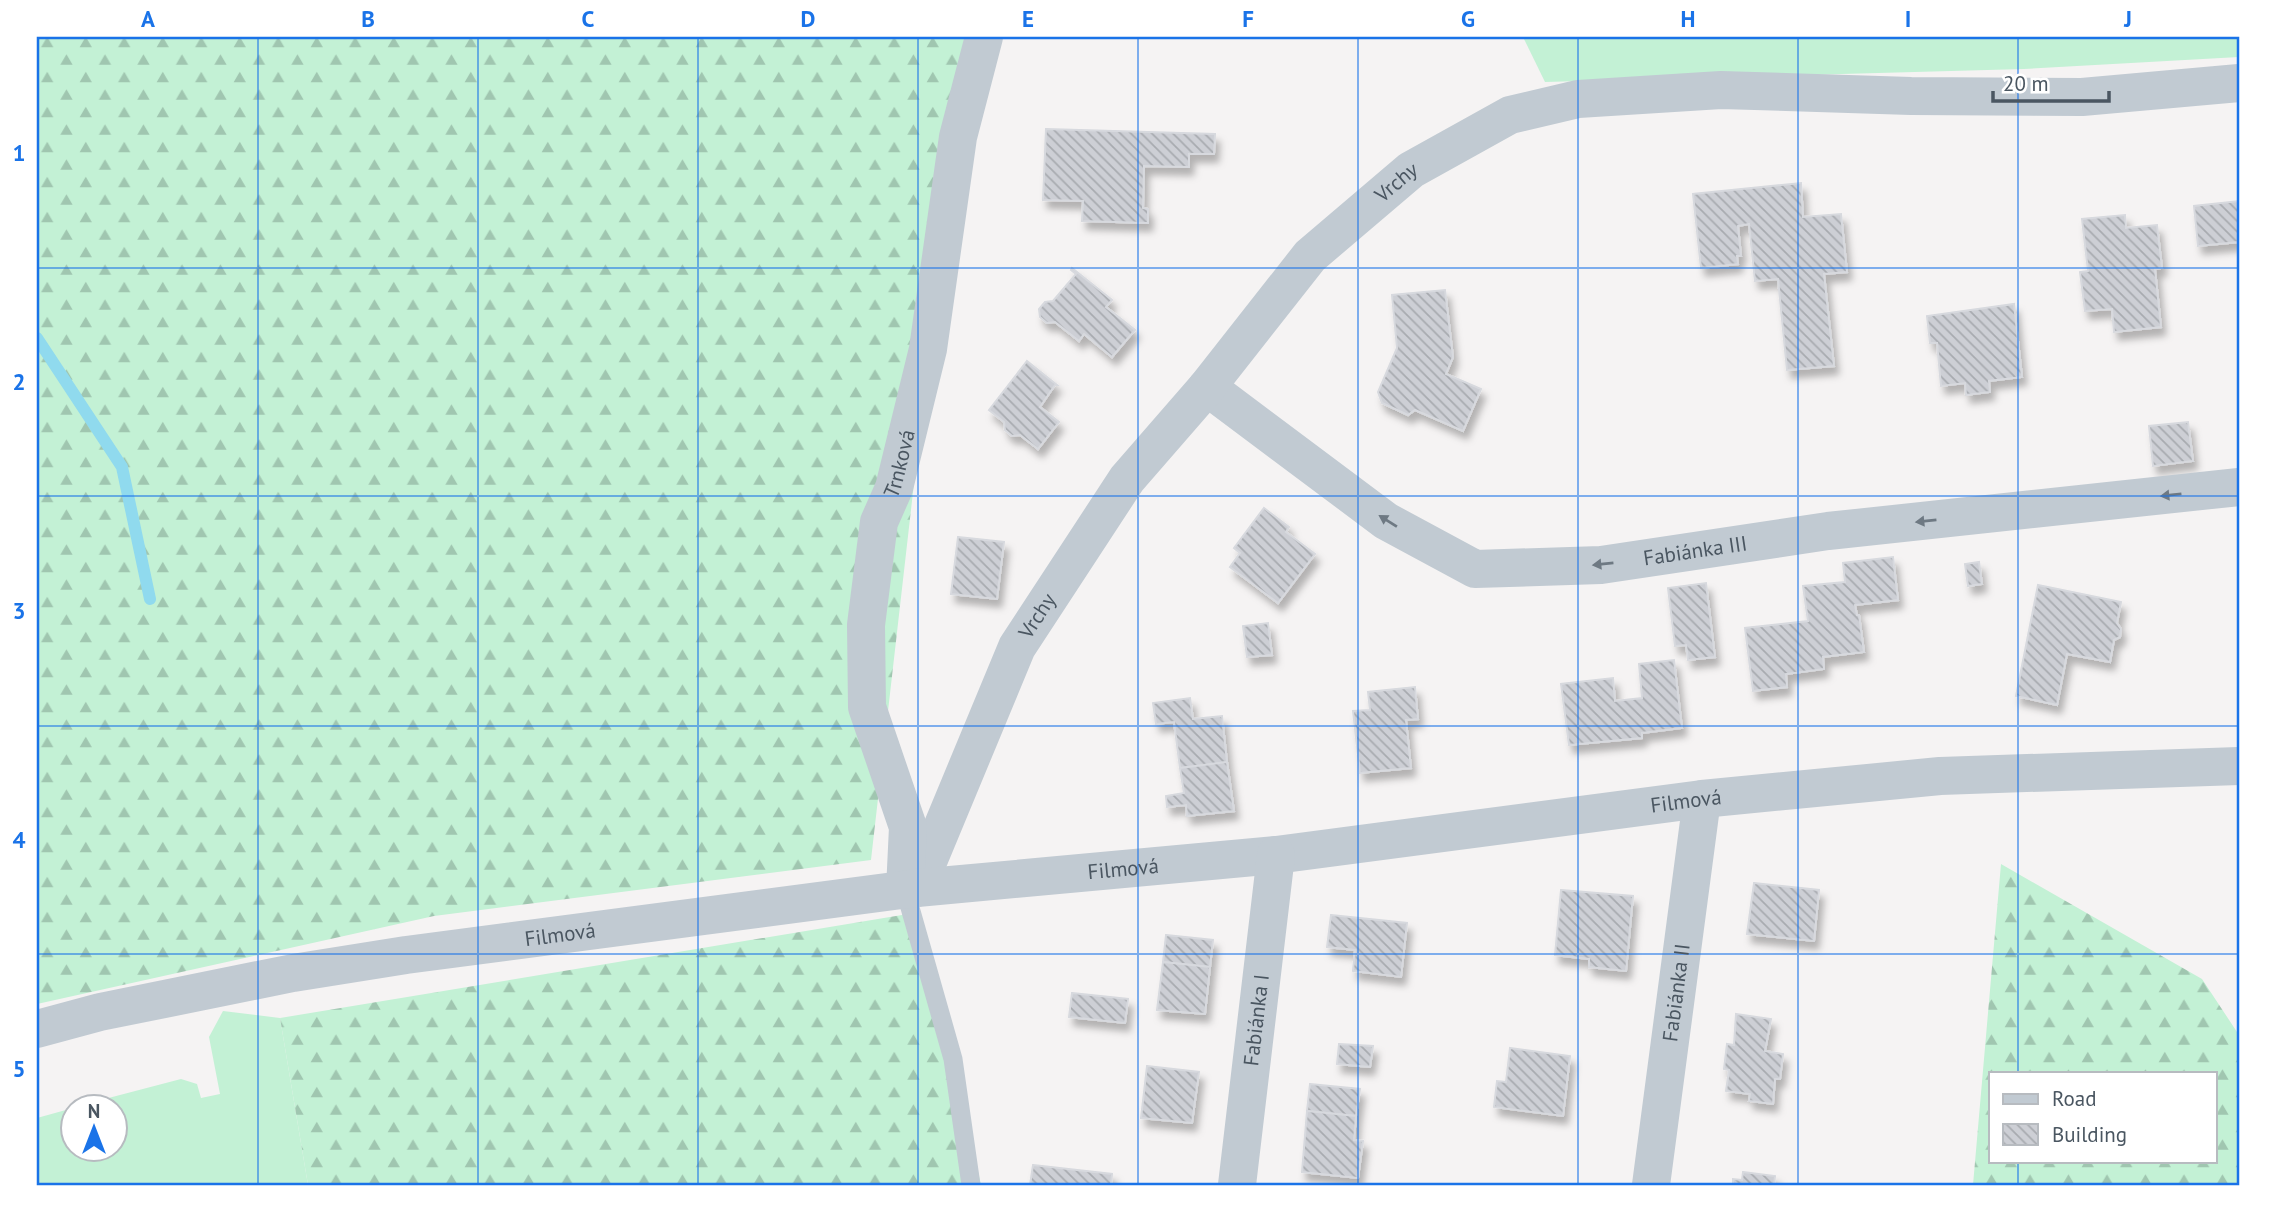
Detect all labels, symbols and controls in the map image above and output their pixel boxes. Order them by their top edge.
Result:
text: A [141,4,155,33]
text: B [361,4,375,33]
text: C [582,4,595,33]
text: D [801,4,815,33]
text: E [1022,4,1034,33]
text: F [1242,4,1254,33]
text: G [1461,4,1475,33]
text: H [1681,4,1695,33]
text: I [1905,4,1911,33]
text: J [2123,4,2132,33]
scale bar [1993,60,2108,104]
text: 20 m [2003,70,2049,97]
text: 1 [12,138,26,167]
street label: Vrchy [1368,155,1422,209]
text: 2 [12,367,26,396]
street label: Trnková [877,427,921,502]
one-way arrow [2160,489,2182,500]
one-way arrow [1378,515,1398,528]
one-way arrow [1914,516,1936,527]
street label: Fabiánka III [1641,529,1749,572]
one-way arrow [1592,559,1614,570]
street label: Vrchy [1012,588,1062,644]
text: 3 [12,596,26,625]
street label: Filmová [1649,783,1723,819]
text: 4 [12,825,26,854]
street label: Filmová [1086,852,1160,885]
street label: Filmová [523,916,597,952]
street label: Fabiánka II [1656,942,1696,1043]
street label: Fabiánka I [1237,973,1275,1068]
text: 5 [12,1054,26,1083]
legend [1989,1072,2216,1162]
text: Road [2052,1085,2096,1112]
north arrow [60,1092,130,1162]
text: N [88,1099,100,1123]
text: Building [2052,1121,2127,1148]

